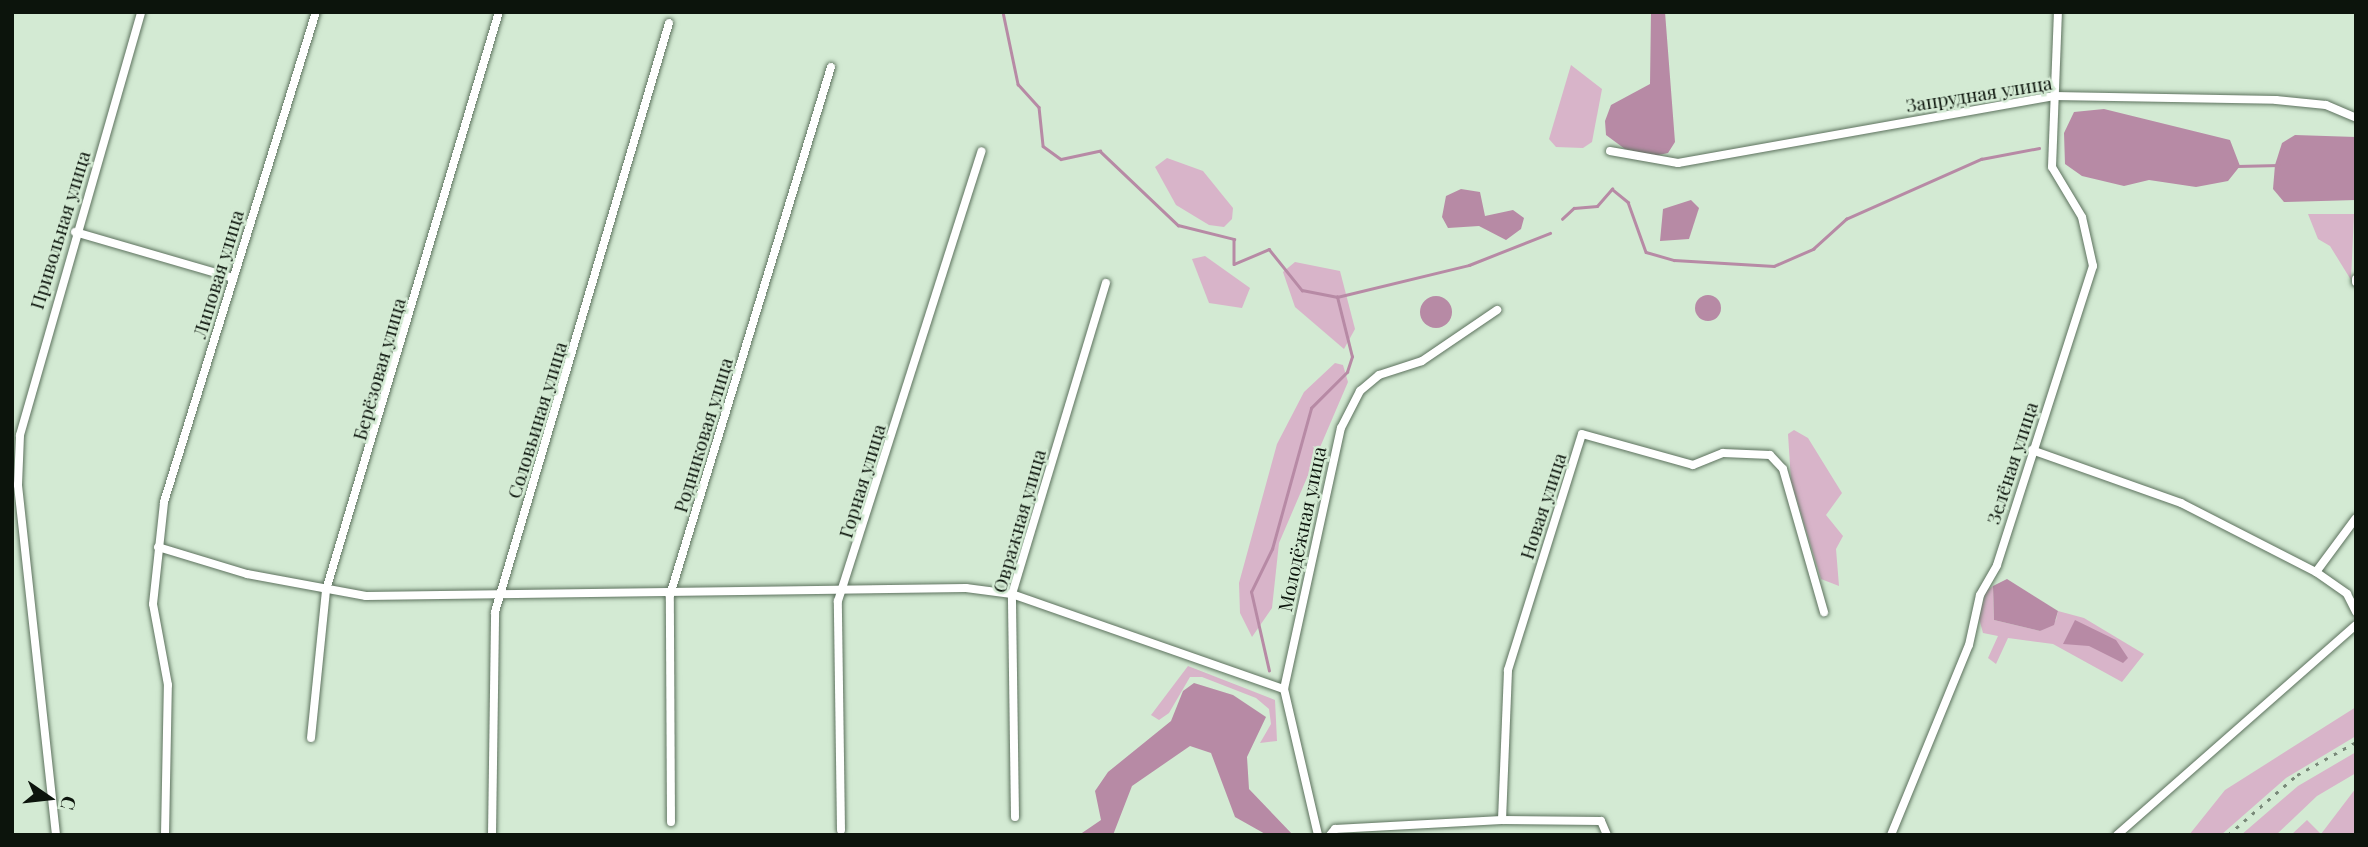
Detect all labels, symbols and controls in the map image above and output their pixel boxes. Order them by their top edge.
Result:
street label: Запрудная улица [1904,71,2054,117]
street label: Привольная улица [25,148,95,312]
street label: Липовая улица [188,207,248,341]
street label: Берёзовая улица [348,295,410,443]
street label: Соловьиная улица [502,339,572,501]
street label: Родниковая улица [669,355,737,515]
street label: Зелёная улица [1982,399,2042,527]
street label: Горная улица [834,421,890,541]
street label: Молодёжная улица [1273,444,1331,614]
street label: Овражная улица [988,447,1050,595]
street label: Новая улица [1515,450,1571,562]
north arrow [14,763,84,833]
text: С [55,793,84,813]

